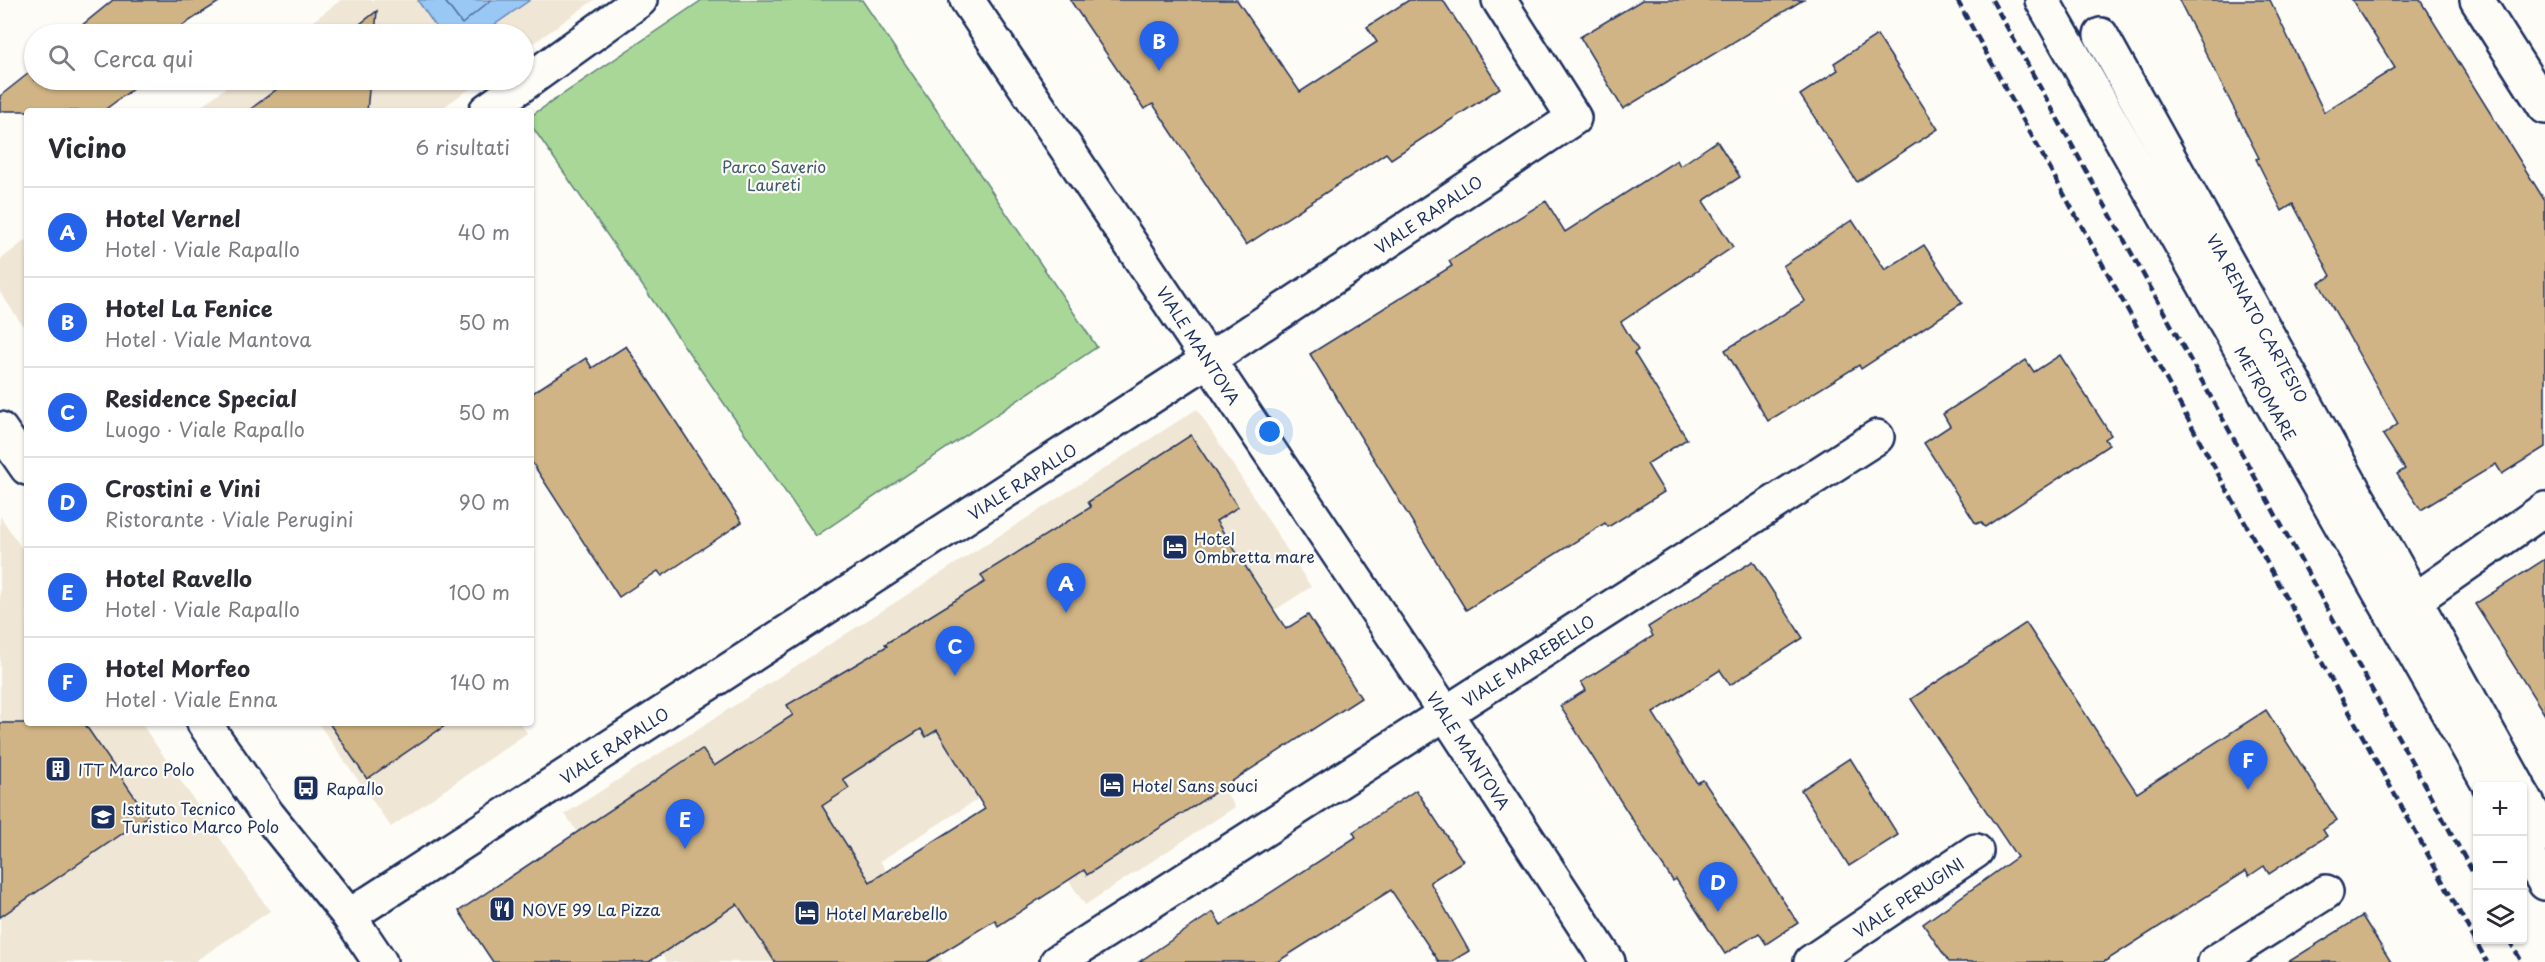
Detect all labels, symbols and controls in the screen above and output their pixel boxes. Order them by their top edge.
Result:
pin: B [1140,22,1178,71]
search box [24,24,534,90]
icon: search [45,41,78,74]
text: Cerca qui [93,41,193,74]
text: Vicino [48,128,126,167]
text: 6 risultati [416,132,510,162]
park label: Parco Saverio Laureti [722,154,826,196]
street label: VIALE RAPALLO [1369,169,1487,259]
text: Hotel Vernel [105,201,241,234]
text: A [60,217,75,247]
text: 40 m [458,217,510,247]
street label: VIA RENATO CARTESIO [2201,229,2315,407]
text: Hotel · Viale Rapallo [105,234,300,264]
street label: VIALE MANTOVA [1152,281,1246,409]
text: Hotel La Fenice [105,291,273,324]
text: B [61,307,74,337]
text: 50 m [458,307,510,337]
text: Hotel · Viale Mantova [105,324,311,354]
street label: METROMARE [2229,341,2303,445]
text: Residence Special [105,381,297,414]
text: C [60,397,75,427]
text: 50 m [458,397,510,427]
text: Luogo · Viale Rapallo [105,414,305,444]
your location [1255,417,1284,446]
street label: VIALE RAPALLO [963,437,1081,525]
text: Crostini e Vini [105,471,261,504]
text: D [60,487,75,517]
text: 90 m [459,487,510,517]
text: Ristorante · Viale Perugini [105,504,354,534]
place label: Hotel Ombretta mare [1194,526,1315,568]
hotel icon: Hotel Ombretta mare [1160,532,1190,562]
text: Hotel Ravello [105,561,252,594]
pin: A [1046,564,1086,613]
text: E [61,577,74,607]
text: 100 m [449,577,510,607]
text: Hotel · Viale Rapallo [105,594,300,624]
street label: VIALE MAREBELLO [1457,608,1599,712]
pin: C [936,626,974,676]
text: Hotel Morfeo [105,651,250,684]
text: F [62,667,73,697]
text: 140 m [450,667,510,697]
text: Hotel · Viale Enna [105,684,277,714]
street label: VIALE MANTOVA [1422,686,1516,814]
street label: VIALE RAPALLO [555,701,673,789]
pin: F [2228,740,2268,790]
building icon: ITT Marco Polo [43,754,73,784]
place label: ITT Marco Polo [78,757,195,781]
hotel icon: Hotel Sans souci [1097,770,1127,800]
bus stop icon: Rapallo [291,773,321,803]
place label: Hotel Sans souci [1132,773,1258,797]
place label: Rapallo [326,776,384,800]
map controls [2473,782,2527,944]
button: + [2473,782,2527,836]
place label: Istituto Tecnico Turistico Marco Polo [122,796,279,838]
pin: E [666,800,704,849]
school or university icon: Istituto Tecnico Turistico Marco Polo [88,802,118,832]
button: − [2473,836,2527,890]
street label: VIALE PERUGINI [1848,851,1968,943]
pin: D [1698,862,1738,912]
button: layers [2473,890,2527,944]
restaurant icon: NOVE 99 La Pizza [487,894,517,924]
place label: NOVE 99 La Pizza [522,897,660,921]
hotel icon: Hotel Marebello [792,898,822,928]
place label: Hotel Marebello [826,901,948,925]

